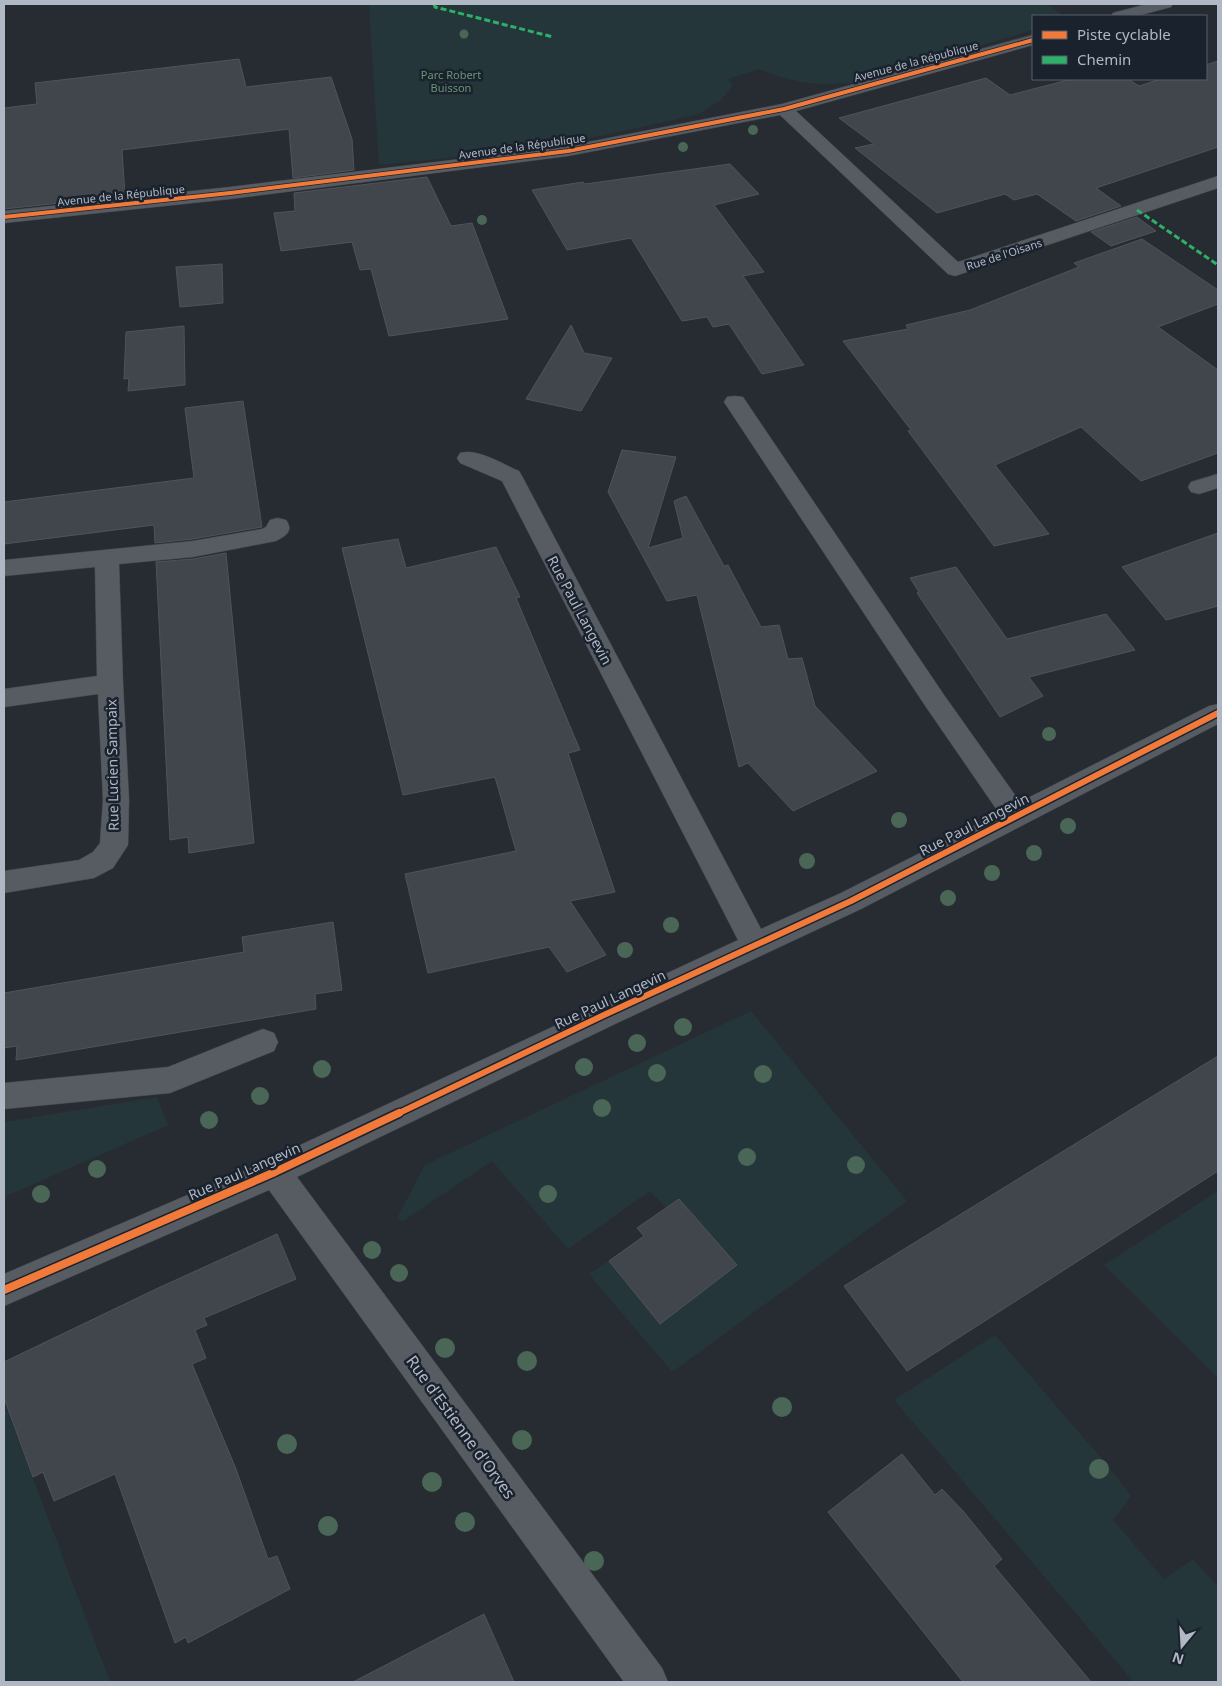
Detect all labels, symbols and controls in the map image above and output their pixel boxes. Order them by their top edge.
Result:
legend [1032,15,1207,80]
text: Piste cyclable [1077,24,1171,44]
street label: Avenue de la République [852,37,980,85]
text: Chemin [1077,49,1131,69]
park label: Parc Robert Buisson [421,67,481,95]
street label: Avenue de la République [458,130,586,162]
street label: Avenue de la République [57,181,185,209]
street label: Rue de l'Oisans [964,235,1044,273]
street label: Rue Paul Langevin [543,552,617,668]
street label: Rue Lucien Sampaix [101,698,123,831]
street label: Rue Paul Langevin [916,788,1032,860]
street label: Rue Paul Langevin [551,965,669,1033]
street label: Rue Paul Langevin [185,1138,303,1204]
street label: Rue d'Estienne d'Orves [401,1351,521,1503]
north arrow [1157,1621,1207,1671]
text: N [1169,1648,1186,1670]

